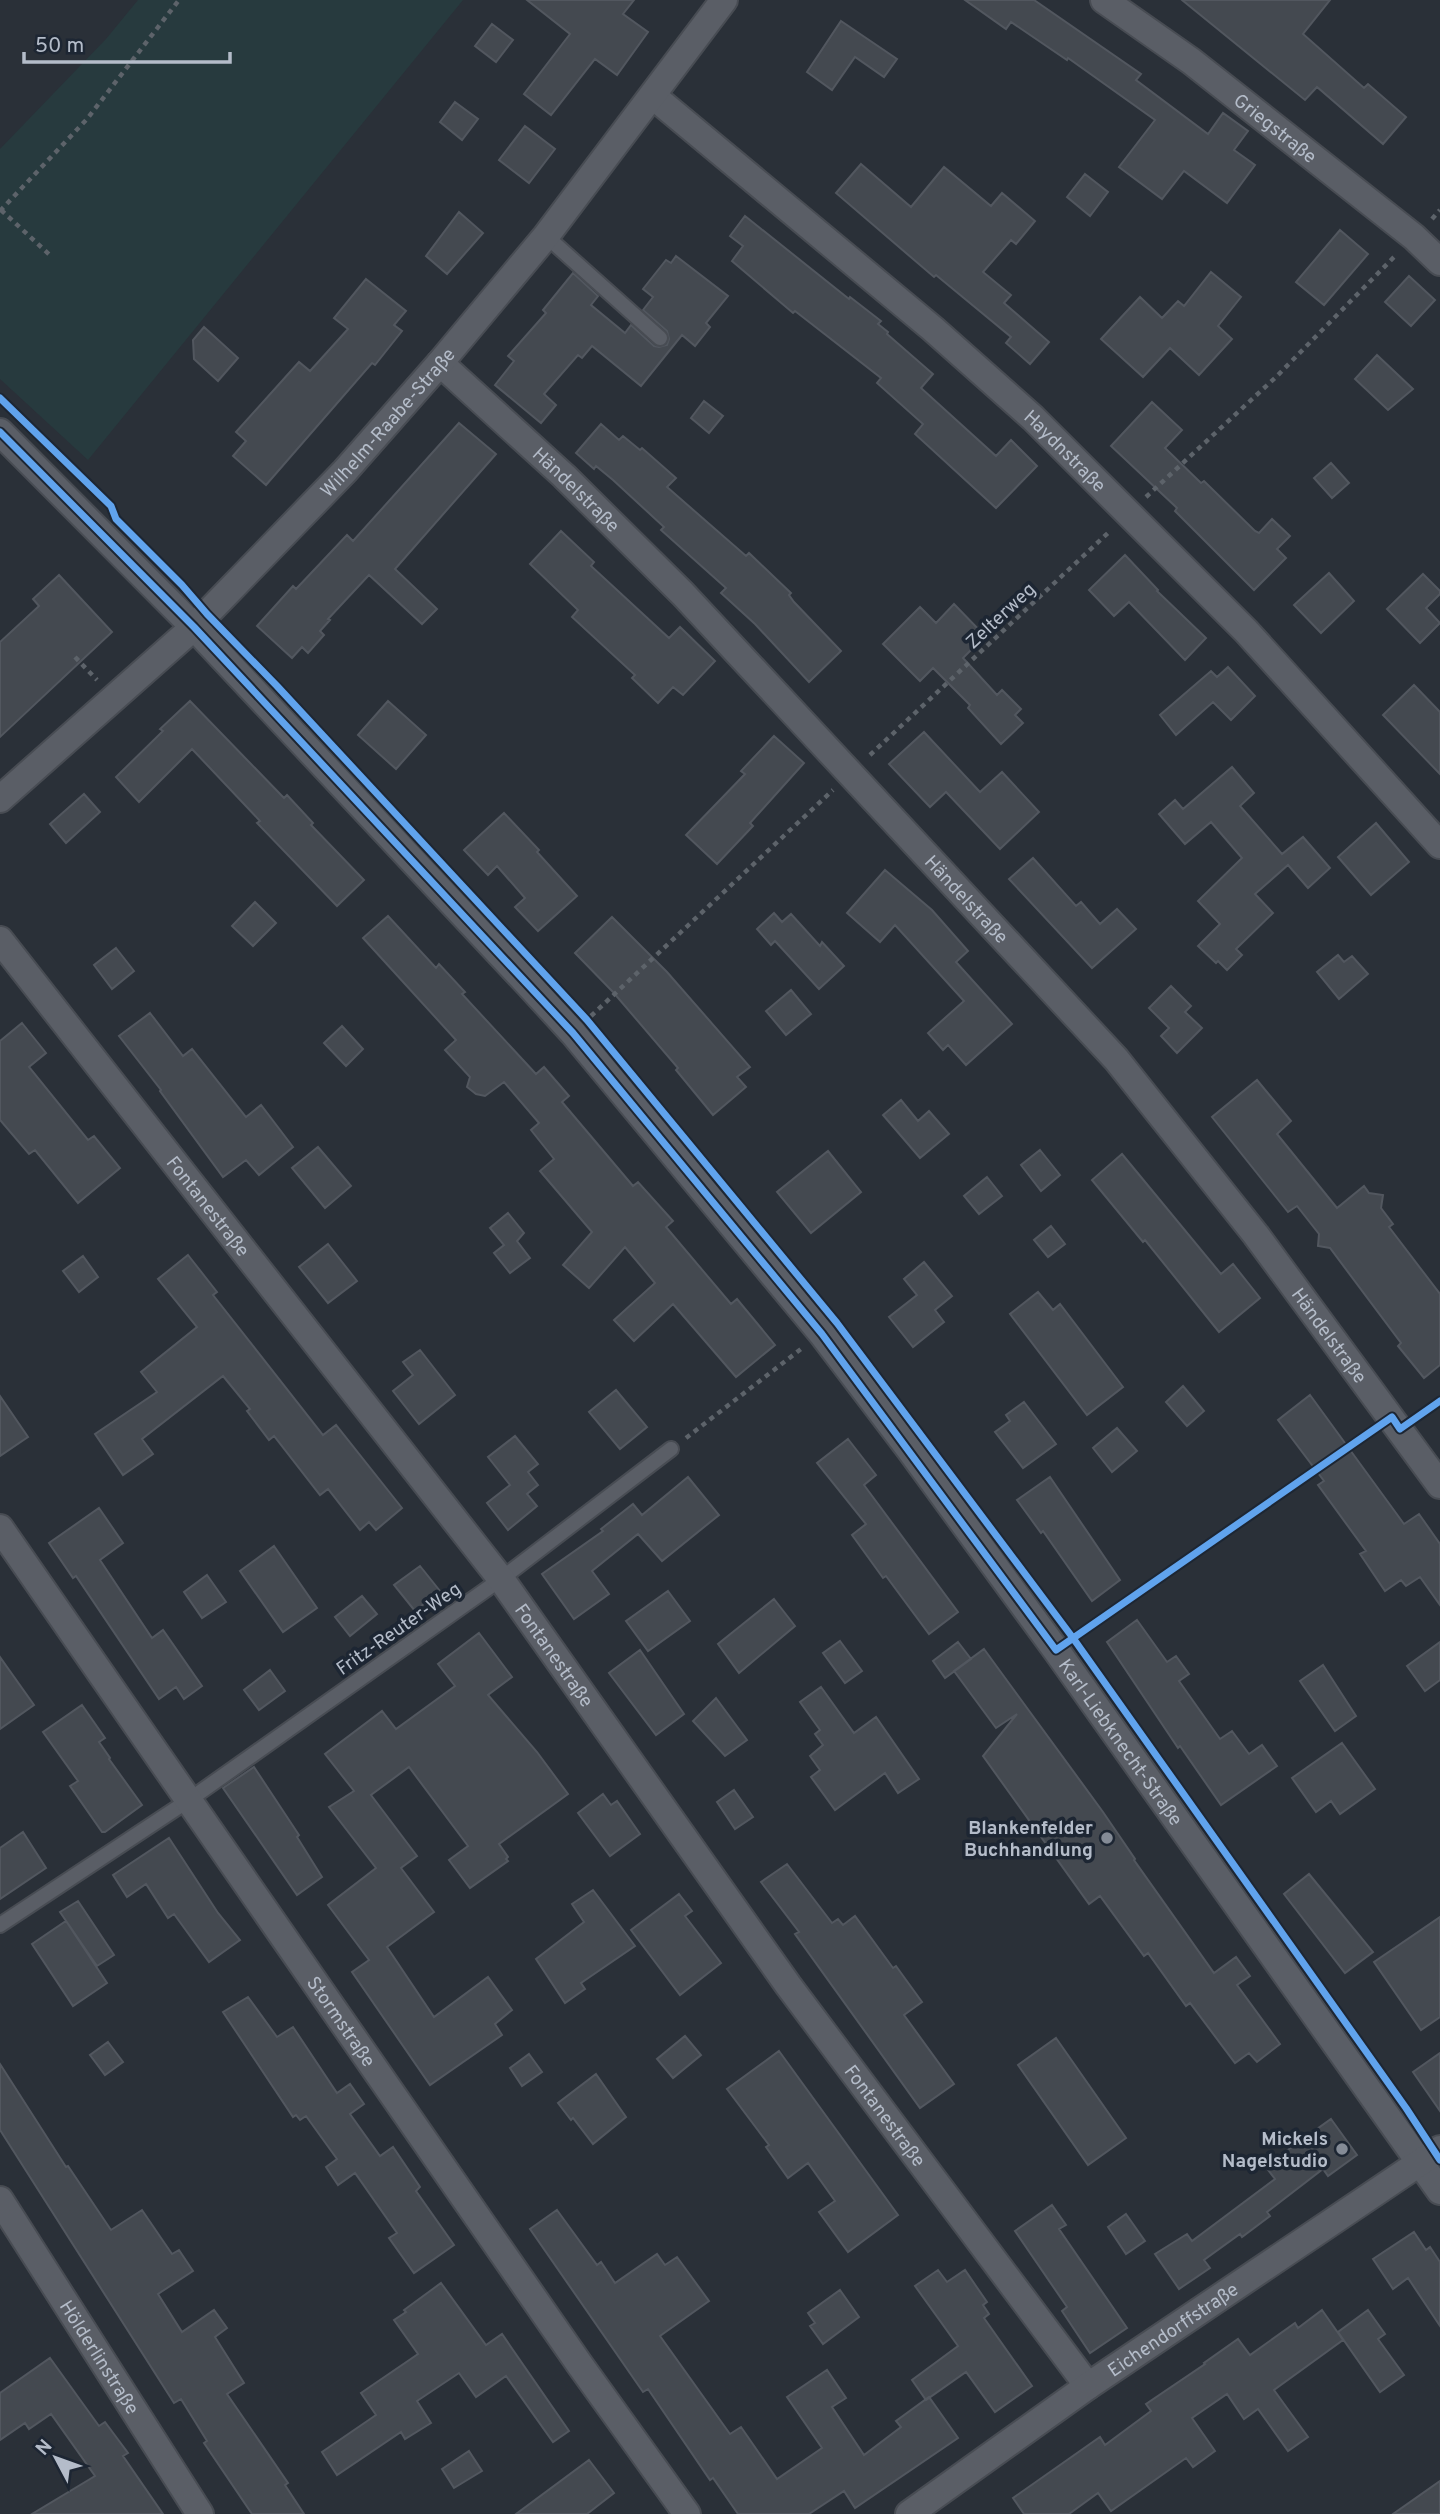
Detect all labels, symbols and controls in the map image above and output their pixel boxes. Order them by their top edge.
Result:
scale bar [24,21,231,65]
text: 50 m [35,33,84,60]
street label: Griegstraße [1228,89,1321,170]
street label: Wilhelm-Raabe-Straße [316,344,462,503]
street label: Haydnstraße [1018,405,1110,498]
street label: Händelstraße [526,443,624,538]
street label: Zelterweg [961,578,1041,655]
street label: Händelstraße [918,851,1013,950]
street label: Fontanestraße [160,1152,254,1262]
street label: Händelstraße [1285,1284,1371,1389]
street label: Fritz-Reuter-Weg [332,1578,466,1682]
street label: Fontanestraße [508,1600,598,1713]
street label: Karl-Liebknecht-Straße [1052,1655,1187,1831]
place label: Blankenfelder Buchhandlung [964,1817,1093,1863]
marker: Blankenfelder Buchhandlung [1099,1830,1115,1846]
street label: Stormstraße [300,1972,380,2072]
street label: Fontanestraße [838,2061,930,2172]
place label: Mickels Nagelstudio [1222,2128,1328,2174]
marker: Mickels Nagelstudio [1334,2141,1350,2157]
street label: Eichendorffstraße [1104,2278,1244,2383]
street label: Hölderlinstraße [53,2296,143,2420]
north arrow [21,2423,91,2493]
text: N [31,2435,58,2461]

